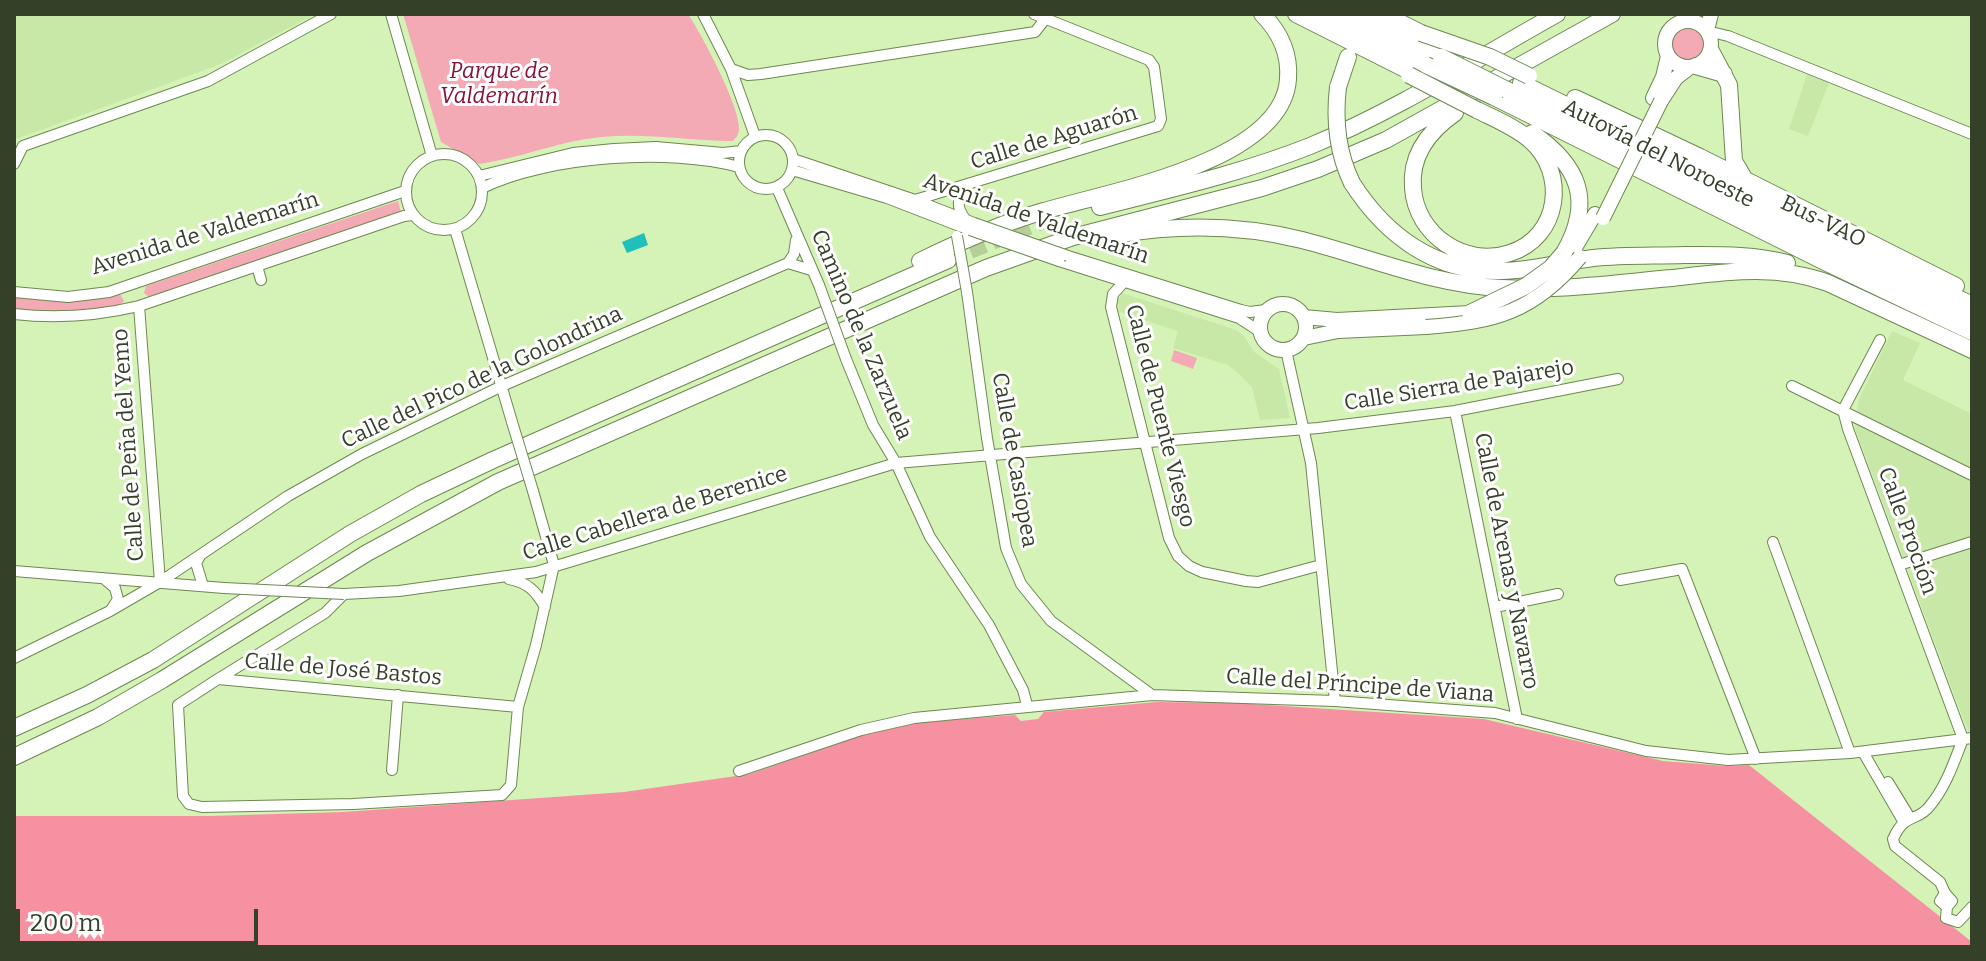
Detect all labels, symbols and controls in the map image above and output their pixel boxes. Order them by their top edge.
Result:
park label: Parque de Valdemarín [440,59,558,110]
street label: Autovía del Noroeste [1557,94,1759,214]
street label: Calle de Aguarón [967,100,1141,176]
street label: Avenida de Valdemarín [920,168,1152,270]
street label: Avenida de Valdemarín [88,187,322,281]
street label: Bus-VAO [1776,190,1870,254]
street label: Camino de la Zarzuela [805,226,917,444]
street label: Calle del Pico de la Golondrina [337,301,627,455]
street label: Calle de Puente Viesgo [1120,302,1200,530]
street label: Calle de Peña del Yemo [108,328,150,562]
street label: Calle Sierra de Pajarejo [1342,355,1576,417]
street label: Calle de Casiopea [986,371,1042,549]
street label: Calle de Arenas y Navarro [1468,431,1544,691]
street label: Calle Cabellera de Berenice [519,461,791,567]
street label: Calle Proción [1872,464,1942,598]
street label: Calle de José Bastos [243,648,443,692]
street label: Calle del Príncipe de Viana [1225,663,1495,709]
scale bar [20,893,262,943]
text: 200 m [30,909,102,937]

